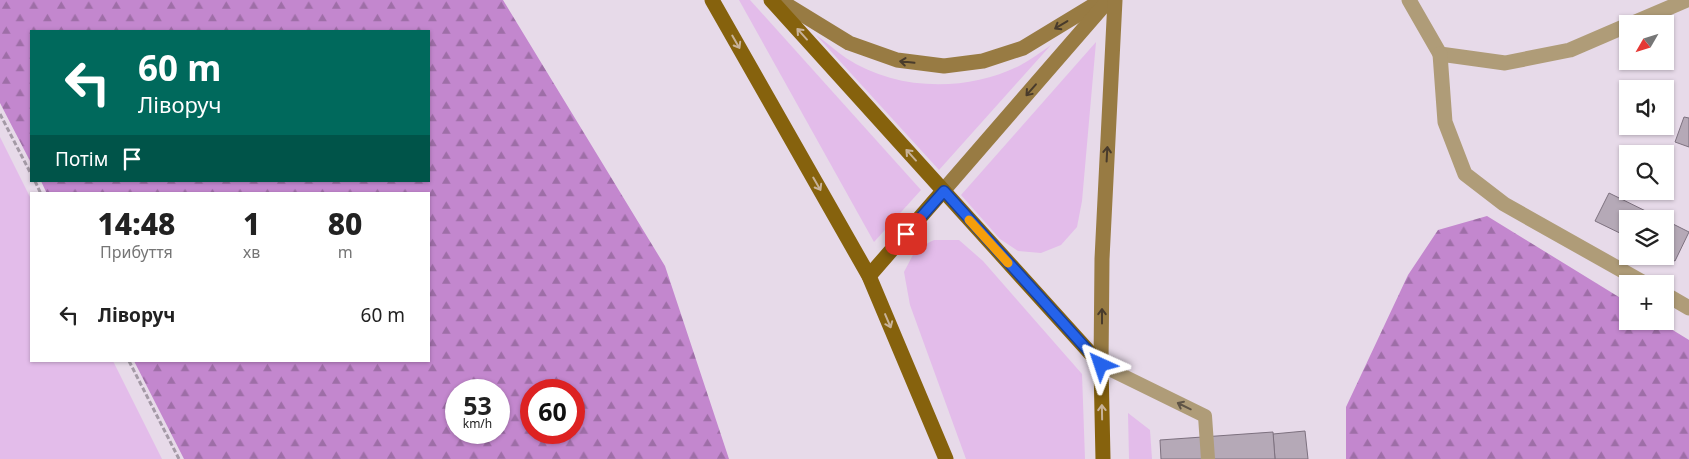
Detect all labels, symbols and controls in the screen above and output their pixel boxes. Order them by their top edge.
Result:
north arrow [1619,15,1674,70]
map controls [1619,15,1674,330]
one-way arrow [1054,21,1068,31]
one-way arrow [796,28,808,41]
one-way arrow [731,35,741,50]
text: 60 m [138,44,221,91]
icon: left [55,50,120,115]
one-way arrow [899,57,915,67]
button: sound [1619,80,1674,135]
one-way arrow [1026,83,1037,96]
text: Ліворуч [138,89,221,119]
icon: arrive [118,145,146,173]
button: search [1619,145,1674,200]
text: Потім [55,146,108,172]
one-way arrow [1103,146,1112,162]
one-way arrow [905,149,917,162]
one-way arrow [812,176,822,190]
text: 14:48 [98,203,175,244]
text: 1 [243,203,260,244]
text: 80 [328,203,362,244]
button: layers [1619,210,1674,265]
pin [885,213,927,255]
icon: arrive [892,220,920,248]
text: Прибуття [100,241,173,263]
text: хв [243,241,260,263]
text: m [338,241,353,263]
button: + [1619,275,1674,330]
icon: left [55,301,83,329]
text: Ліворуч [98,302,175,328]
text: 60 m [361,302,405,328]
one-way arrow [1097,309,1107,325]
one-way arrow [884,313,893,328]
position arrow [1074,338,1126,390]
speed limit sign: 60 [520,379,585,444]
text: 53 [463,388,492,422]
one-way arrow [1177,401,1192,411]
one-way arrow [1097,404,1107,420]
text: km/h [463,415,492,432]

